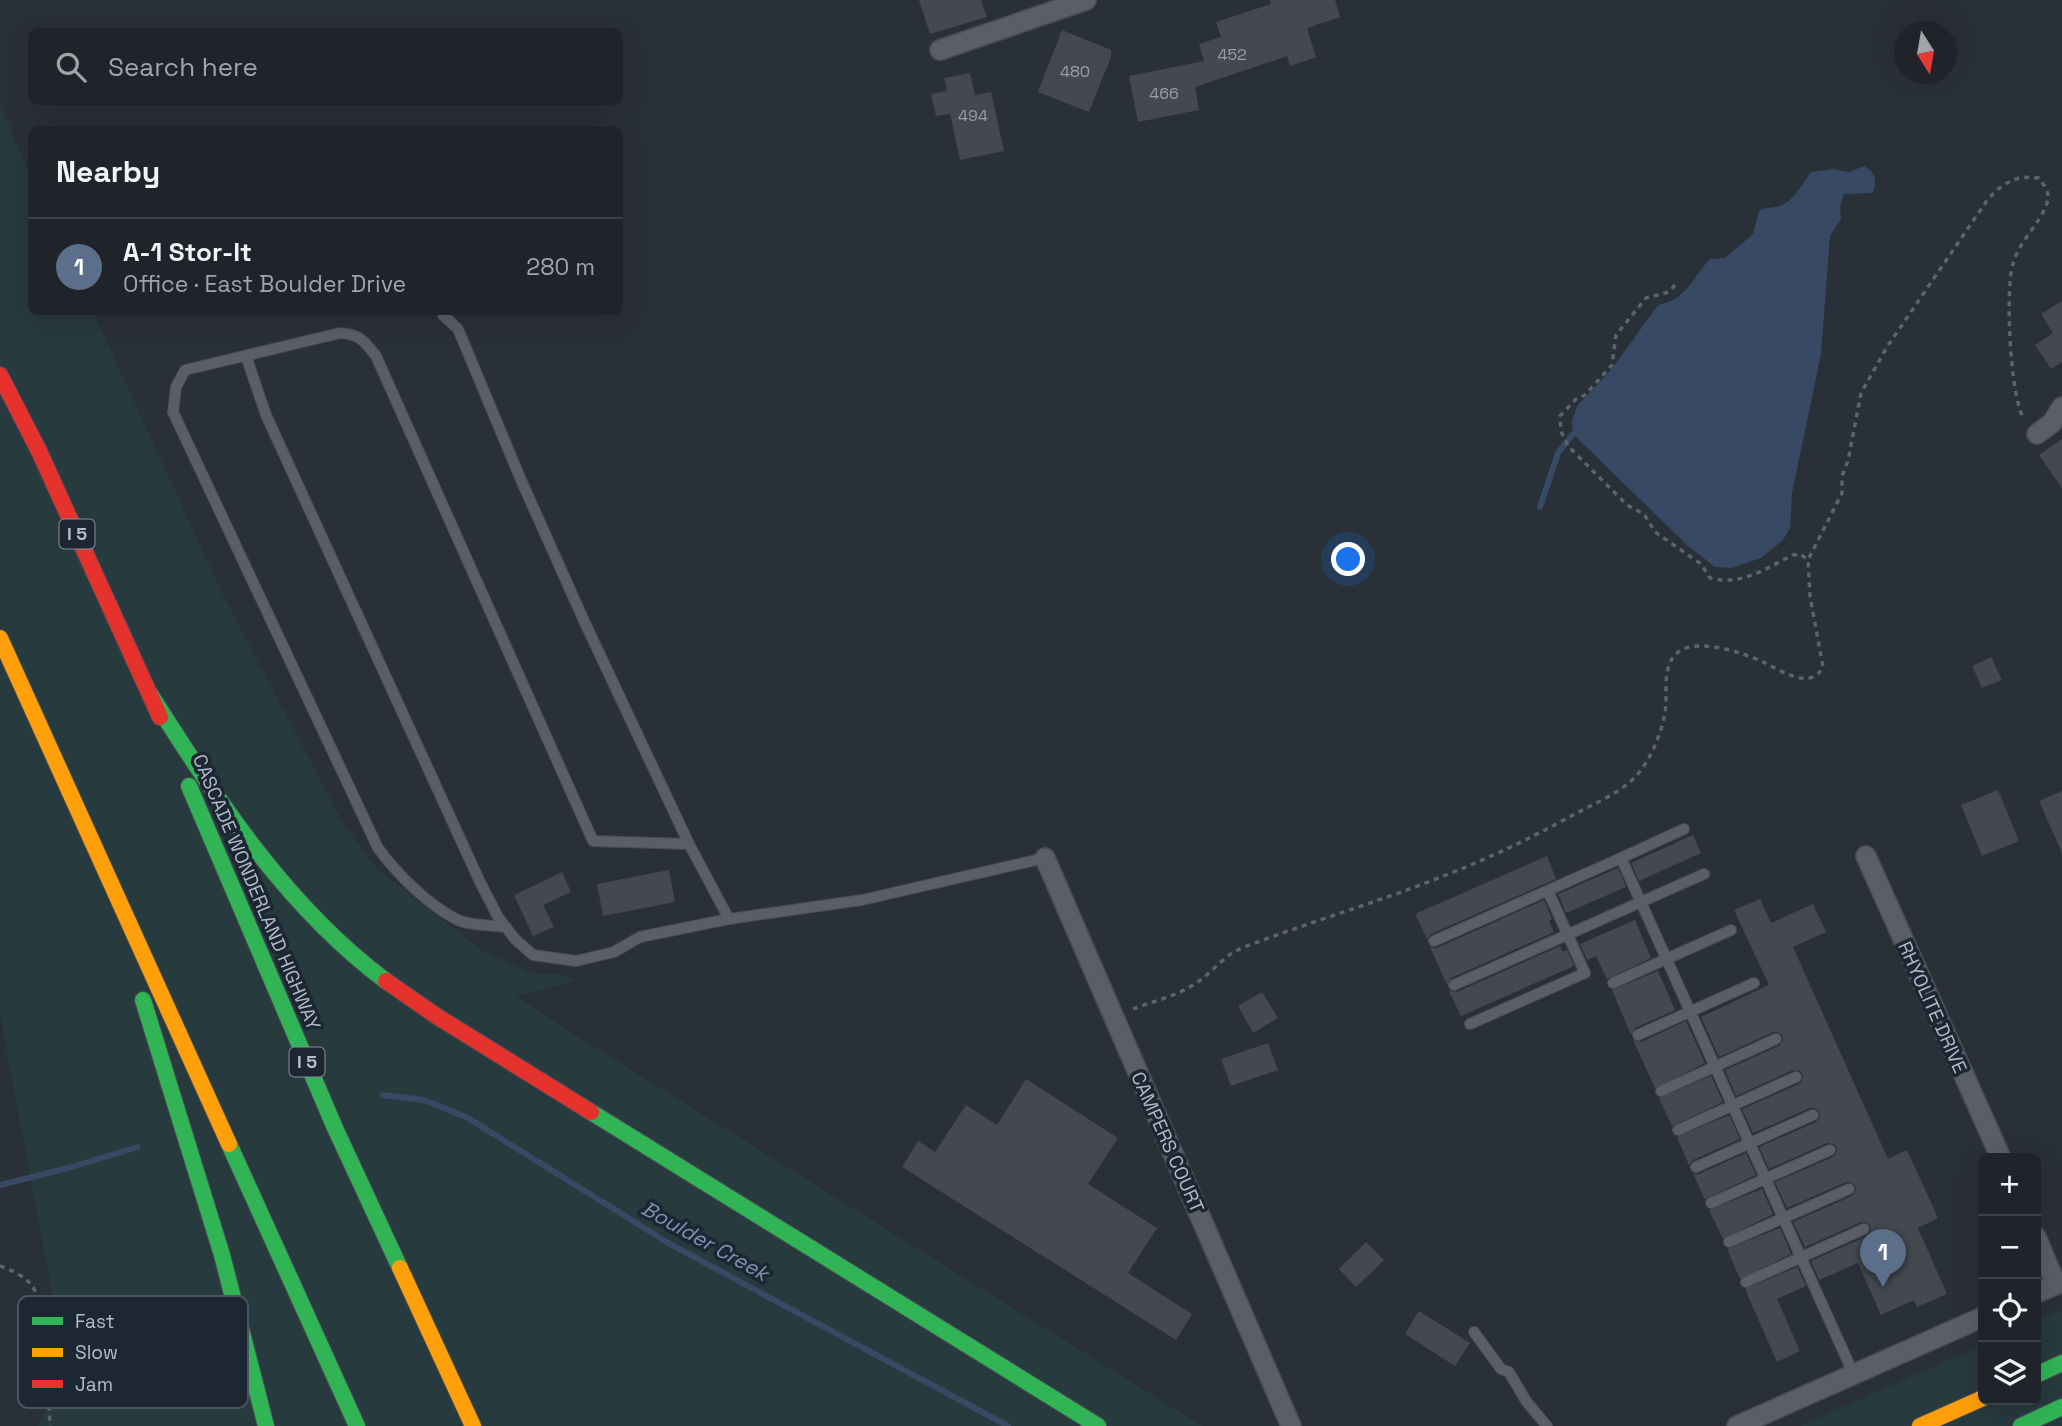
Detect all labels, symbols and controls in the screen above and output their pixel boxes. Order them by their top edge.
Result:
north arrow [1894,21,1957,84]
search box [28,28,623,105]
house number: 452 [1217,44,1247,65]
icon: search [52,48,90,86]
text: Search here [108,50,258,84]
house number: 480 [1060,61,1090,82]
house number: 466 [1149,83,1179,104]
house number: 494 [958,105,988,126]
text: Nearby [56,152,160,191]
text: A-1 Stor-It [123,235,252,269]
text: 1 [74,252,84,282]
text: 280 m [526,252,595,282]
text: Office · East Boulder Drive [123,269,406,299]
road number: I 5 [60,520,94,548]
your location [1331,542,1365,576]
street label: CASCADE WONDERLAND HIGHWAY [187,750,326,1034]
street label: RHYOLITE DRIVE [1892,937,1973,1077]
road number: I 5 [290,1048,324,1077]
street label: CAMPERS COURT [1125,1068,1210,1217]
map controls [1978,1153,2041,1405]
button: + [1978,1153,2041,1216]
water label: Boulder Creek [637,1195,776,1288]
button: − [1978,1216,2041,1279]
pin: 1 [1860,1229,1906,1287]
button: locate [1978,1279,2041,1342]
legend [18,1296,248,1408]
text: Fast [75,1309,115,1334]
text: Slow [75,1340,118,1365]
button: layers [1978,1342,2041,1405]
text: Jam [75,1372,113,1397]

